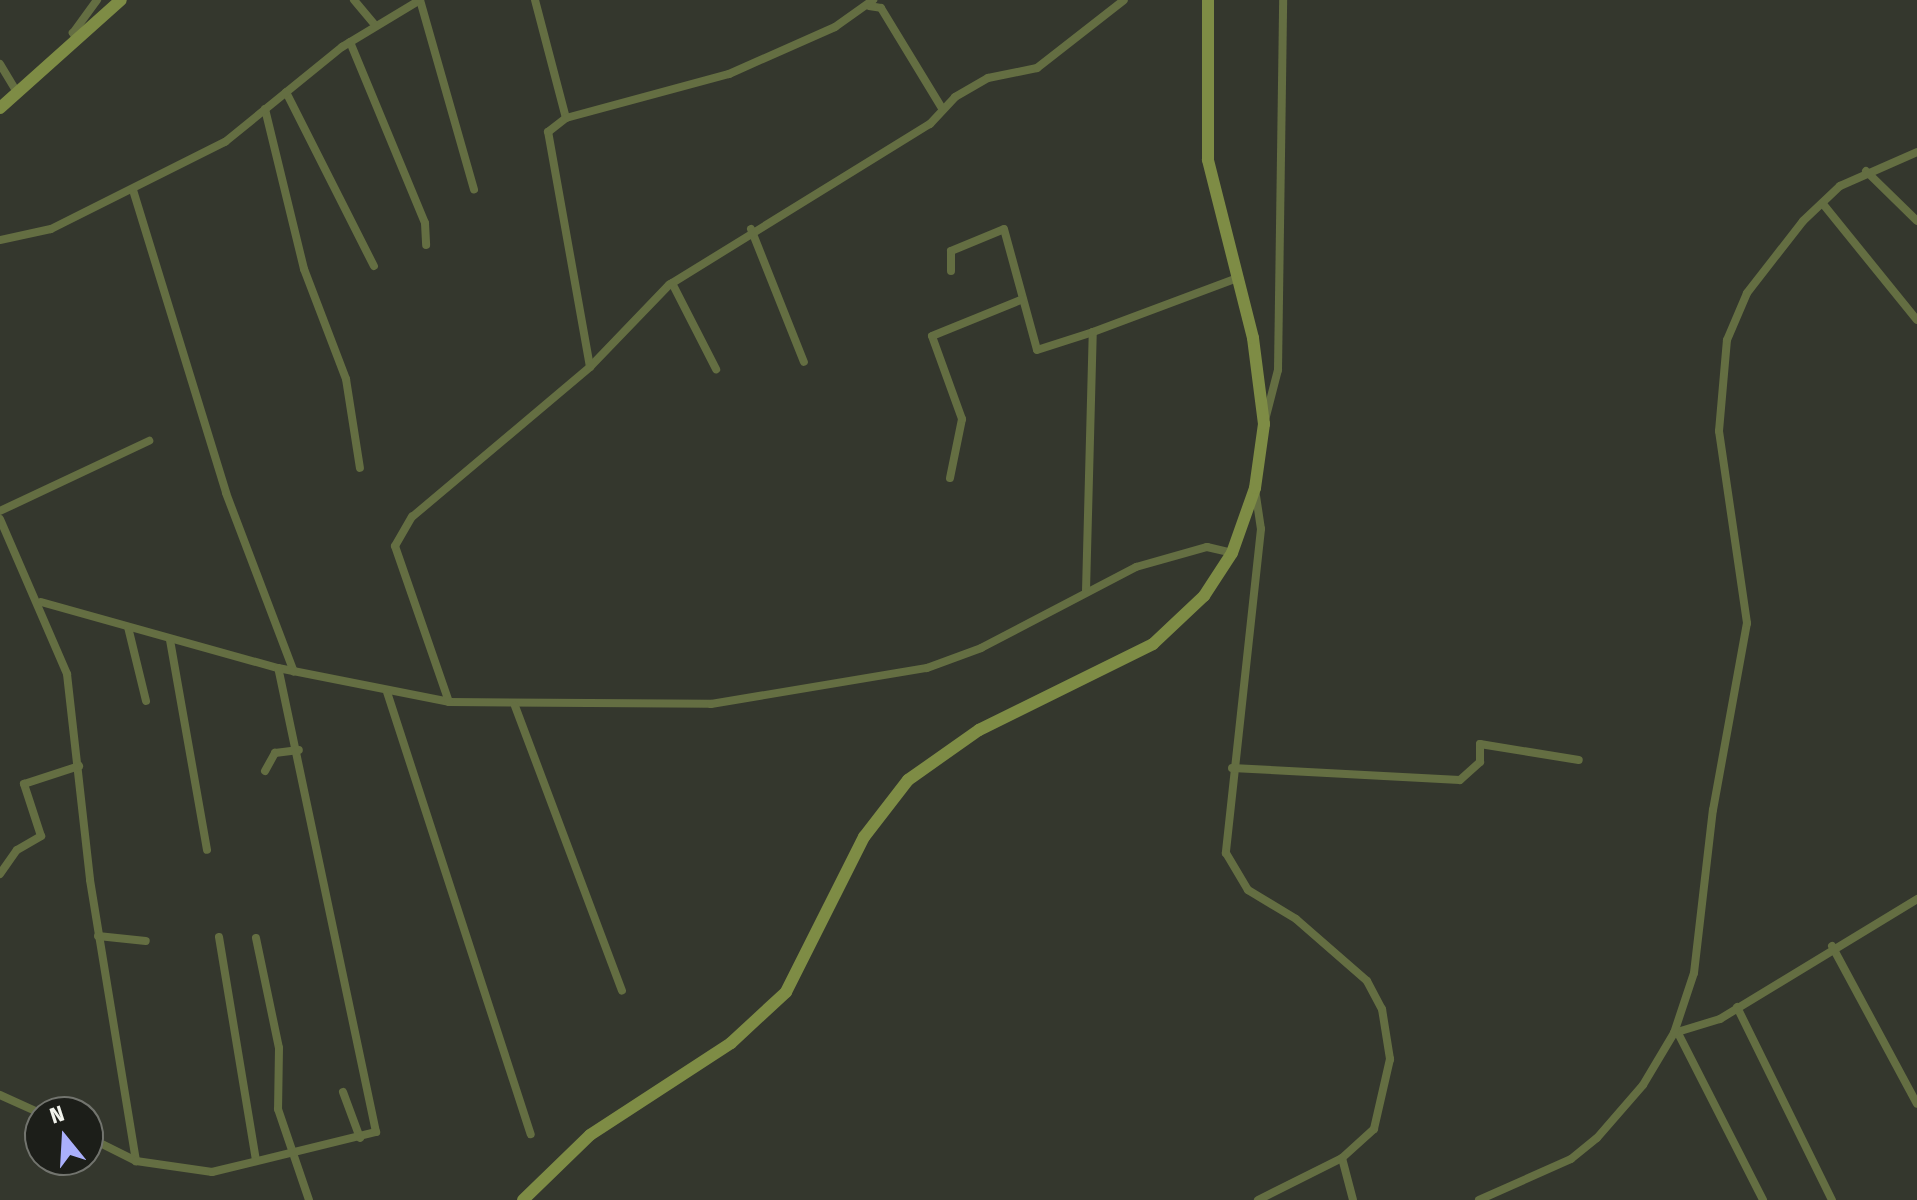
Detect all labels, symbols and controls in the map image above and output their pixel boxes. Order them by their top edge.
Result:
north arrow [24,1096,104,1176]
text: N [47,1100,67,1129]

